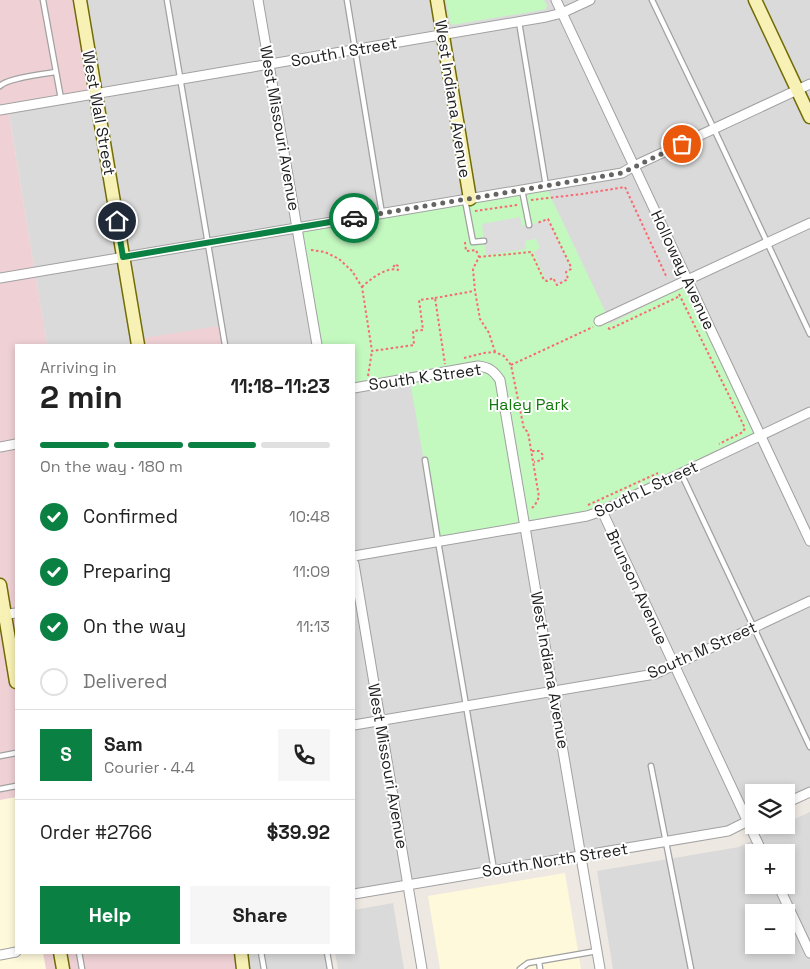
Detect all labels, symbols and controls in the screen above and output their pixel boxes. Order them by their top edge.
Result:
street label: West Indiana Avenue [430,19,476,179]
street label: South I Street [289,32,399,72]
street label: West Missouri Avenue [255,44,305,212]
street label: West Wall Street [78,49,120,177]
pin [661,123,703,165]
icon: bag [668,130,696,158]
courier [329,193,379,243]
pin [96,200,138,242]
icon: car [340,204,368,232]
icon: home [103,207,131,235]
street label: Holloway Avenue [646,207,720,333]
text: Arriving in [40,357,117,378]
street label: South K Street [367,359,483,395]
text: 11:18–11:23 [230,374,330,399]
text: 2 min [40,377,123,417]
park label: Haley Park [489,394,570,415]
text: On the way · 180 m [40,456,183,477]
street label: South L Street [591,456,701,522]
icon: check [40,503,68,531]
text: Confirmed [83,504,178,529]
text: 10:48 [289,506,330,527]
street label: Brunson Avenue [601,526,673,648]
icon: check [40,558,68,586]
text: Preparing [83,559,171,584]
text: 11:09 [293,561,330,582]
street label: West Indiana Avenue [526,590,574,750]
icon: check [40,613,68,641]
text: On the way [83,614,186,639]
text: 11:13 [296,616,330,637]
street label: South M Street [644,616,760,684]
text: Delivered [83,669,168,694]
street label: West Missouri Avenue [363,682,413,850]
button: phone [278,729,330,781]
text: Sam [104,732,143,757]
text: S [60,742,72,767]
text: Courier · 4.4 [104,757,195,778]
map controls [745,784,795,954]
button: layers [745,784,795,834]
text: Order #2766 [40,820,152,845]
text: $39.92 [267,820,330,845]
street label: South North Street [481,838,629,882]
button: + [745,844,795,894]
button: Help [40,886,180,944]
button: Share [190,886,330,944]
button: − [745,904,795,954]

